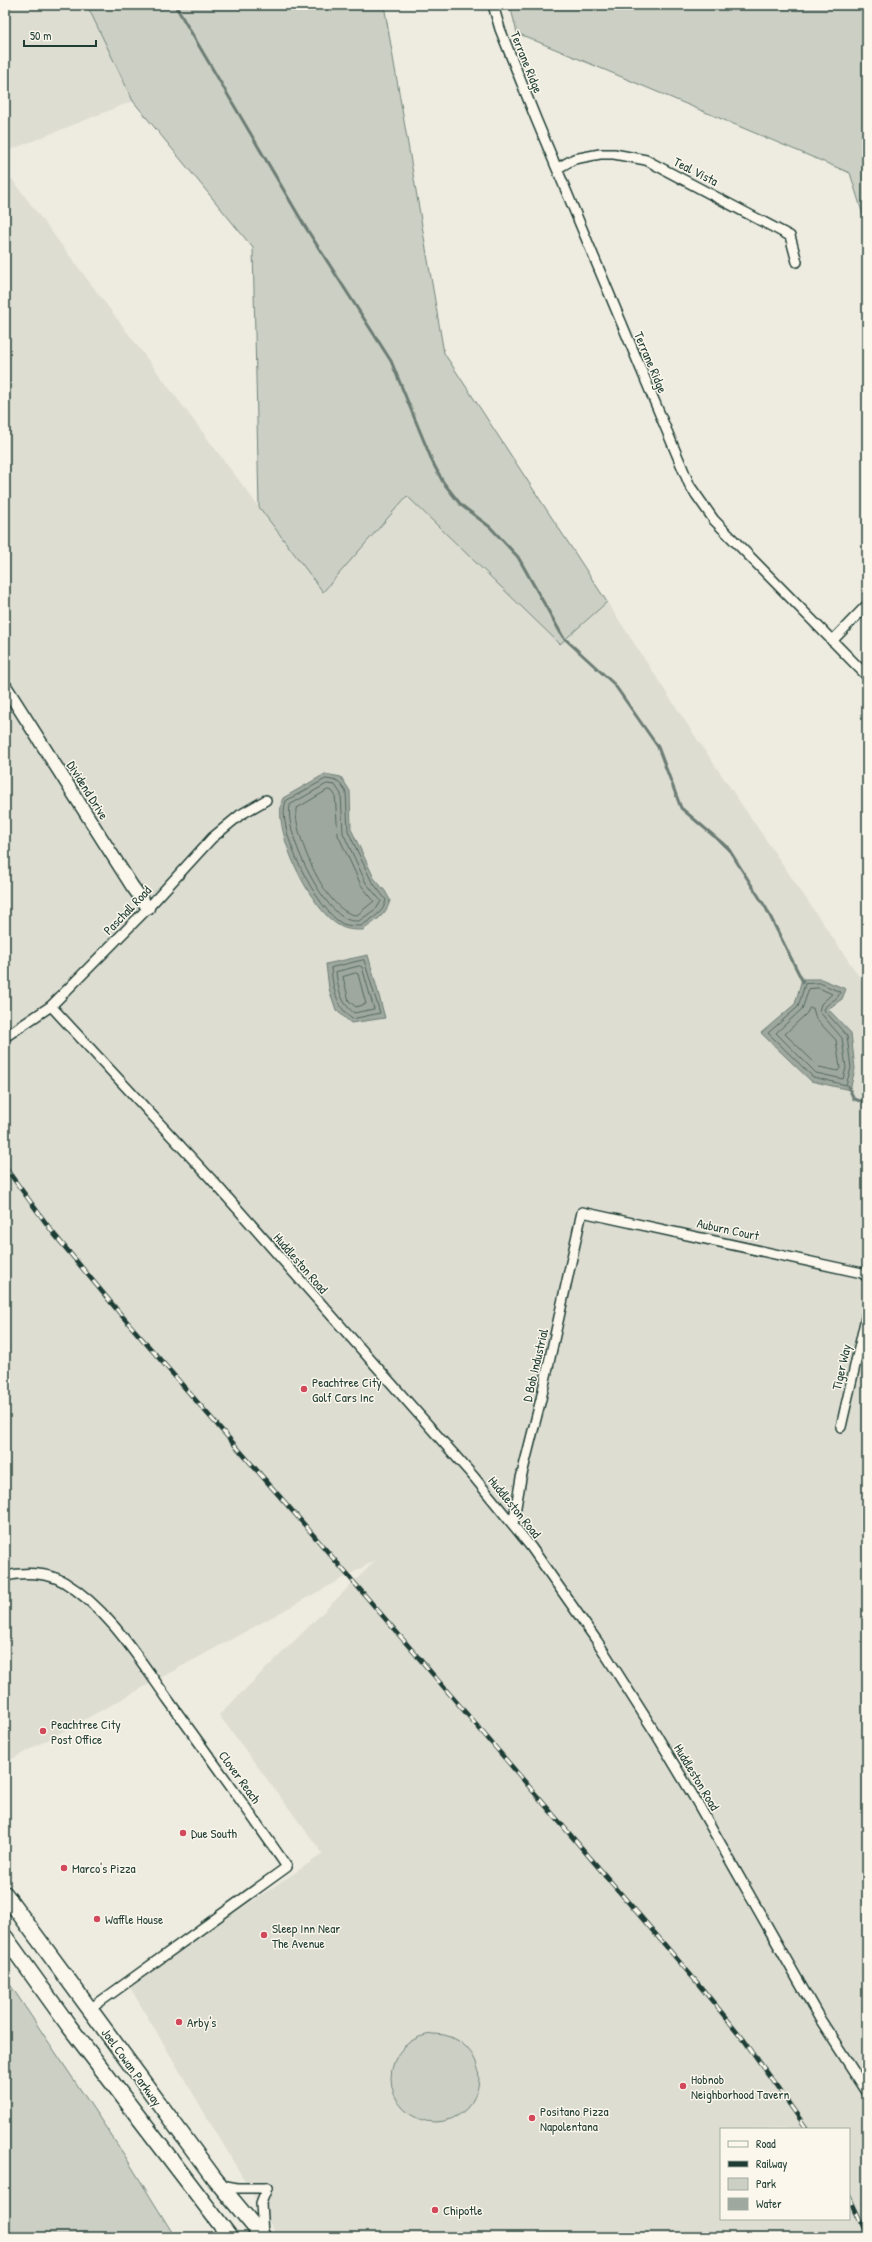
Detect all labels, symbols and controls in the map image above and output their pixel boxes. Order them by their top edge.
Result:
scale bar [24,22,96,48]
text: 50 m [30,27,51,44]
street label: Terrane Ridge [506,28,548,96]
street label: Teal Vista [671,152,721,190]
street label: Terrane Ridge [630,328,672,396]
street label: Dividend Drive [63,757,113,823]
street label: Paschall Road [99,881,155,939]
street label: Auburn Court [695,1214,761,1244]
street label: Huddleston Road [270,1229,332,1297]
street label: D Bob Industrial [518,1326,552,1403]
street label: Tiger Way [827,1342,855,1392]
place label: Peachtree City Golf Cars Inc [312,1373,382,1406]
marker: Peachtree City Golf Cars Inc [299,1384,309,1394]
street label: Huddleston Road [484,1472,546,1542]
place label: Peachtree City Post Office [51,1715,121,1748]
marker: Peachtree City Post Office [38,1726,48,1736]
street label: Huddleston Road [670,1740,724,1814]
street label: Clover Reach [215,1747,265,1807]
place label: Due South [191,1824,237,1842]
marker: Due South [178,1828,188,1838]
place label: Marco's Pizza [72,1859,136,1877]
marker: Marco's Pizza [59,1863,69,1873]
place label: Waffle House [105,1910,163,1928]
marker: Waffle House [92,1914,102,1924]
place label: Sleep Inn Near The Avenue [272,1919,340,1952]
marker: Sleep Inn Near The Avenue [259,1930,269,1940]
place label: Arby's [187,2013,216,2031]
marker: Arby's [174,2017,184,2027]
street label: Joel Cowan Parkway [98,2024,167,2110]
place label: Hobnob Neighborhood Tavern [691,2070,789,2103]
marker: Hobnob Neighborhood Tavern [678,2081,688,2091]
place label: Positano Pizza Napolentana [540,2102,608,2135]
marker: Positano Pizza Napolentana [527,2113,537,2123]
legend [720,2128,850,2220]
text: Road [756,2135,776,2152]
text: Railway [756,2155,787,2172]
text: Park [756,2175,776,2192]
text: Water [756,2195,782,2212]
place label: Chipotle [443,2201,482,2219]
marker: Chipotle [430,2205,440,2215]

